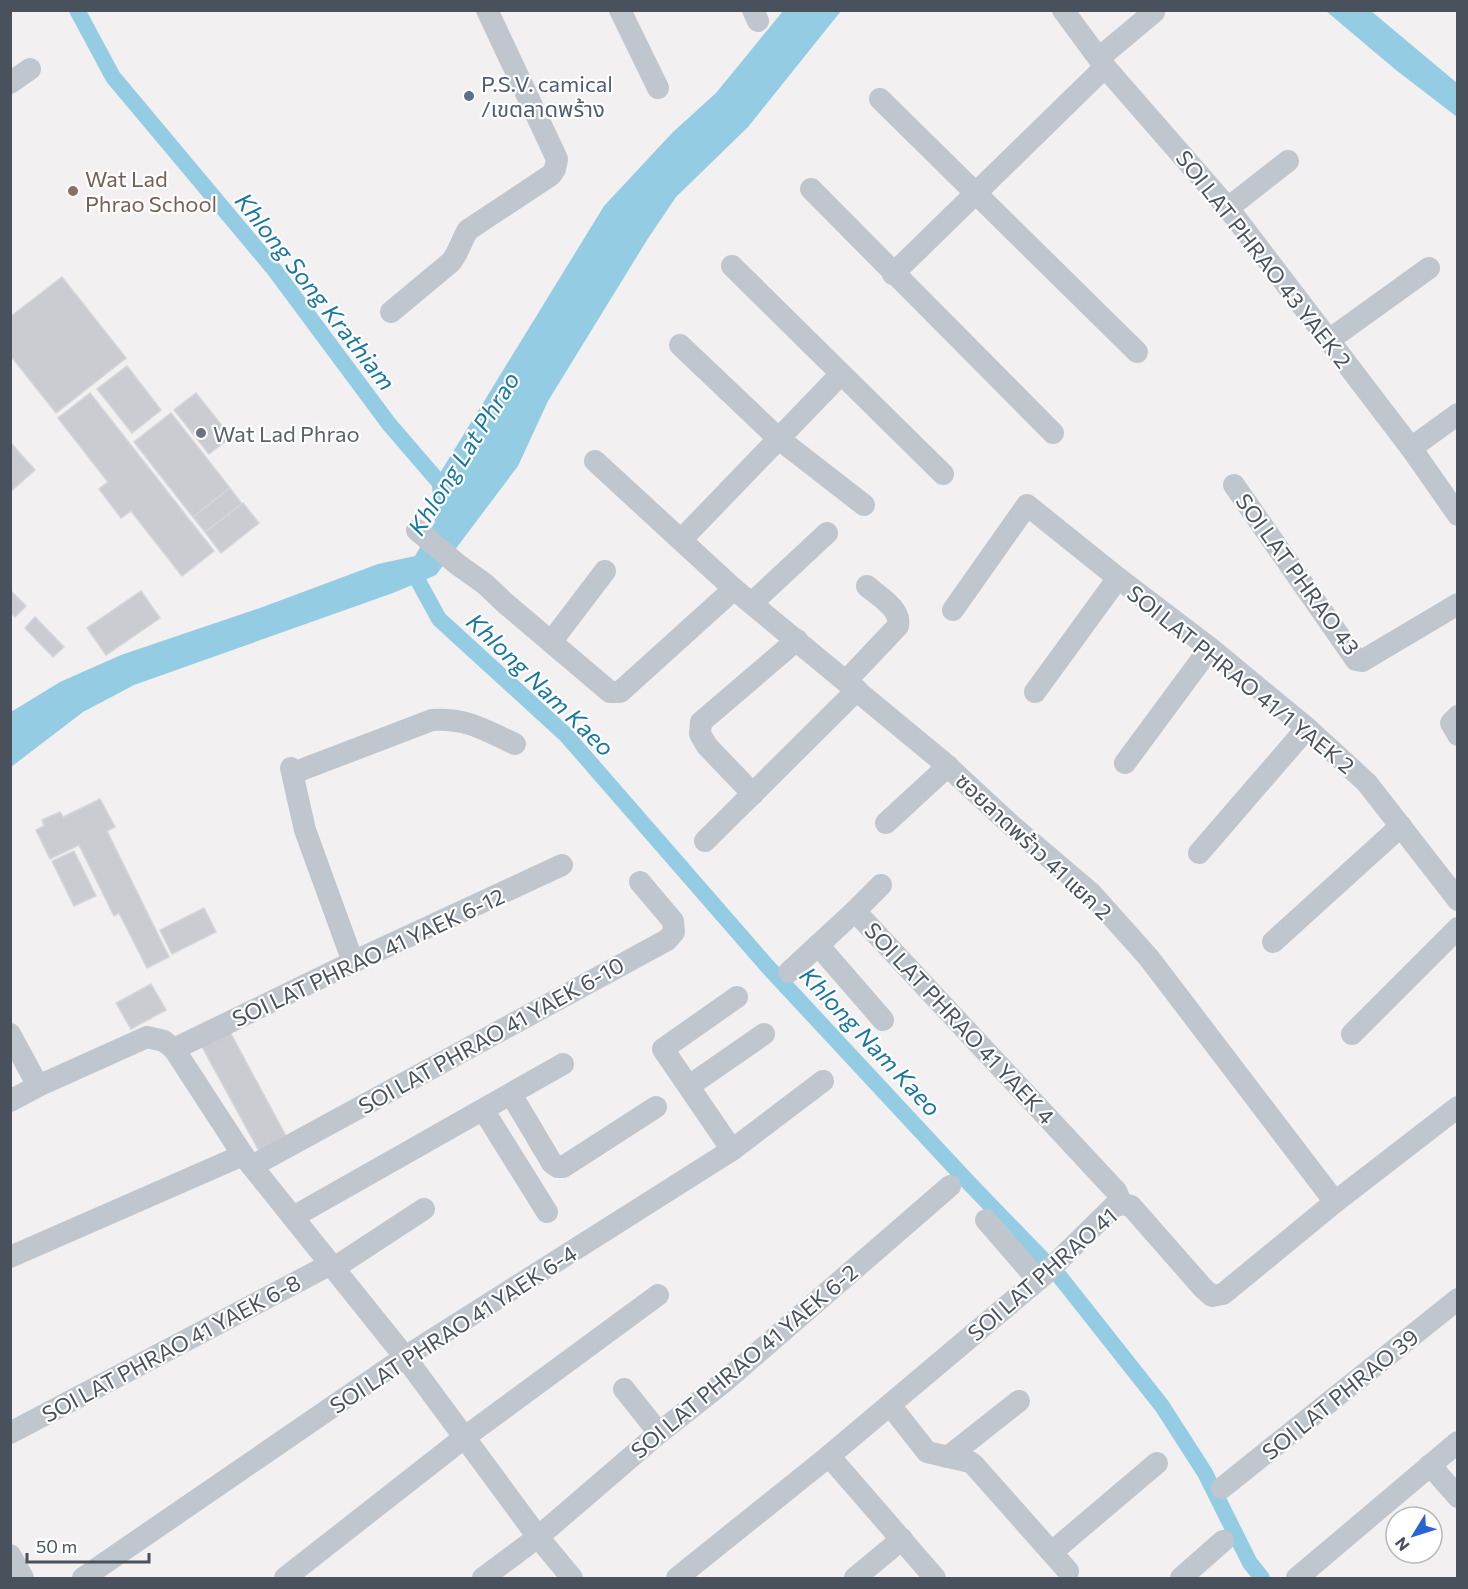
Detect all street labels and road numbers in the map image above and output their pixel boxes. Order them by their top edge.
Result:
street label: SOI LAT PHRAO 43 YAEK 2 [1171,145,1357,373]
street label: SOI LAT PHRAO 43 [1230,488,1366,660]
street label: SOI LAT PHRAO 41/1 YAEK 2 [1122,579,1360,779]
street label: ซอยลาดพร้าว 41 แยก 2 [950,767,1118,925]
street label: SOI LAT PHRAO 41 YAEK 6-12 [228,882,508,1032]
street label: SOI LAT PHRAO 41 YAEK 4 [859,916,1061,1130]
street label: SOI LAT PHRAO 41 YAEK 6-10 [354,951,628,1119]
street label: SOI LAT PHRAO 41 [962,1202,1122,1346]
street label: SOI LAT PHRAO 41 YAEK 6-4 [325,1239,581,1419]
street label: SOI LAT PHRAO 41 YAEK 6-2 [625,1258,863,1464]
street label: SOI LAT PHRAO 41 YAEK 6-8 [37,1268,305,1428]
street label: SOI LAT PHRAO 39 [1256,1323,1424,1465]

